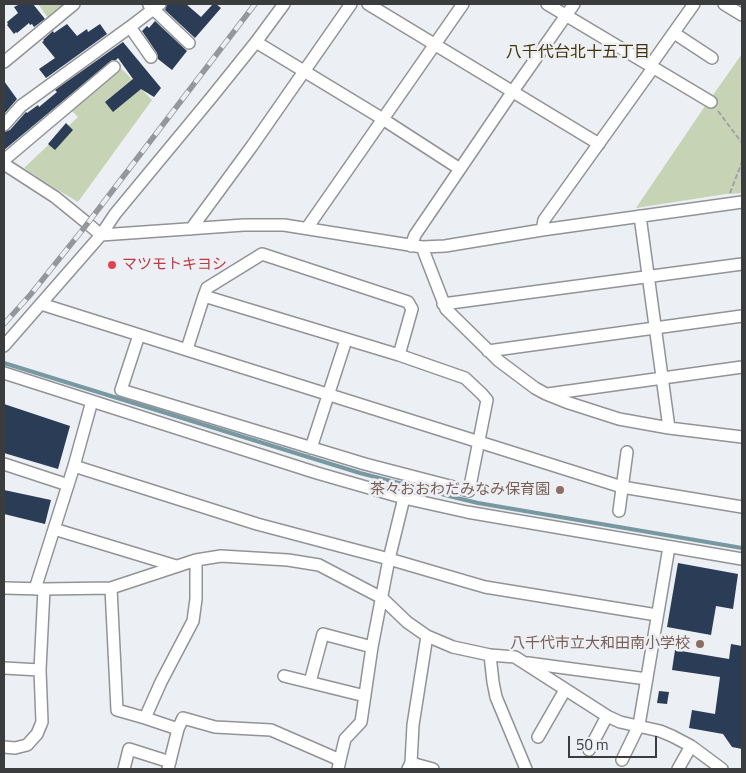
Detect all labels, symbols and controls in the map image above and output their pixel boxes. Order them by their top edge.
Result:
district label: 八千代台北十五丁目 [506,43,650,63]
place label: マツモトキヨシ [122,256,227,274]
marker: マツモトキヨシ [106,259,118,271]
place label: 茶々おおわだみなみ保育園 [370,481,550,499]
marker: 茶々おおわだみなみ保育園 [554,484,566,496]
place label: 八千代市立大和田南小学校 [510,635,690,653]
marker: 八千代市立大和田南小学校 [694,638,706,650]
scale bar [571,726,660,758]
text: 50 m [576,733,609,756]

